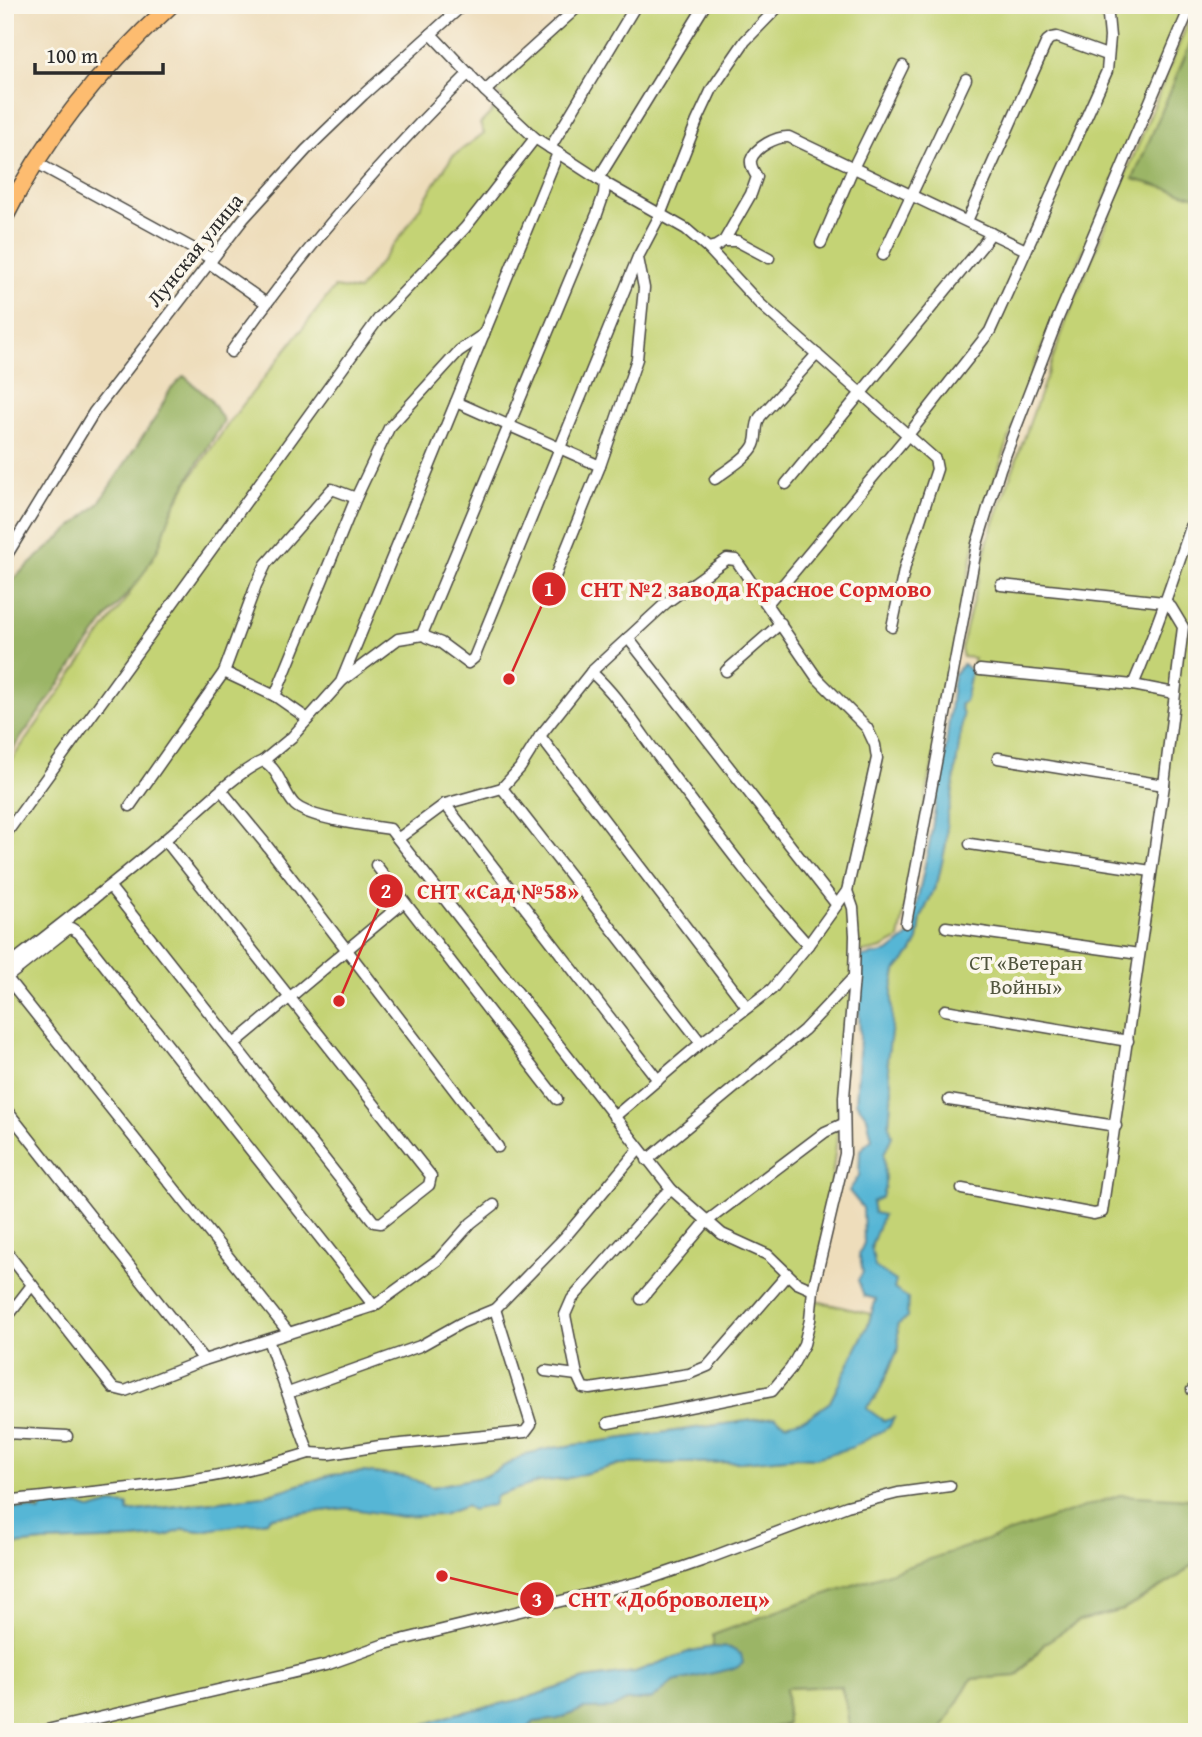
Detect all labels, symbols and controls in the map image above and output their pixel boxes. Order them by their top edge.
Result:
scale bar [35,32,163,76]
text: 100 m [46,40,98,71]
street label: Лунская улица [139,186,250,313]
callout: СНТ №2 завода Красное Сормово [532,567,946,611]
text: СНТ №2 завода Красное Сормово [581,572,931,605]
text: 1 [544,573,554,604]
callout: СНТ «Сад №58» [368,869,593,913]
text: СНТ «Сад №58» [417,874,579,907]
text: 2 [381,875,391,906]
park label: СТ «Ветеран Войны» [969,947,1083,1002]
callout: СНТ «Доброволец» [519,1577,784,1621]
text: СНТ «Доброволец» [568,1582,770,1615]
text: 3 [532,1584,542,1615]

